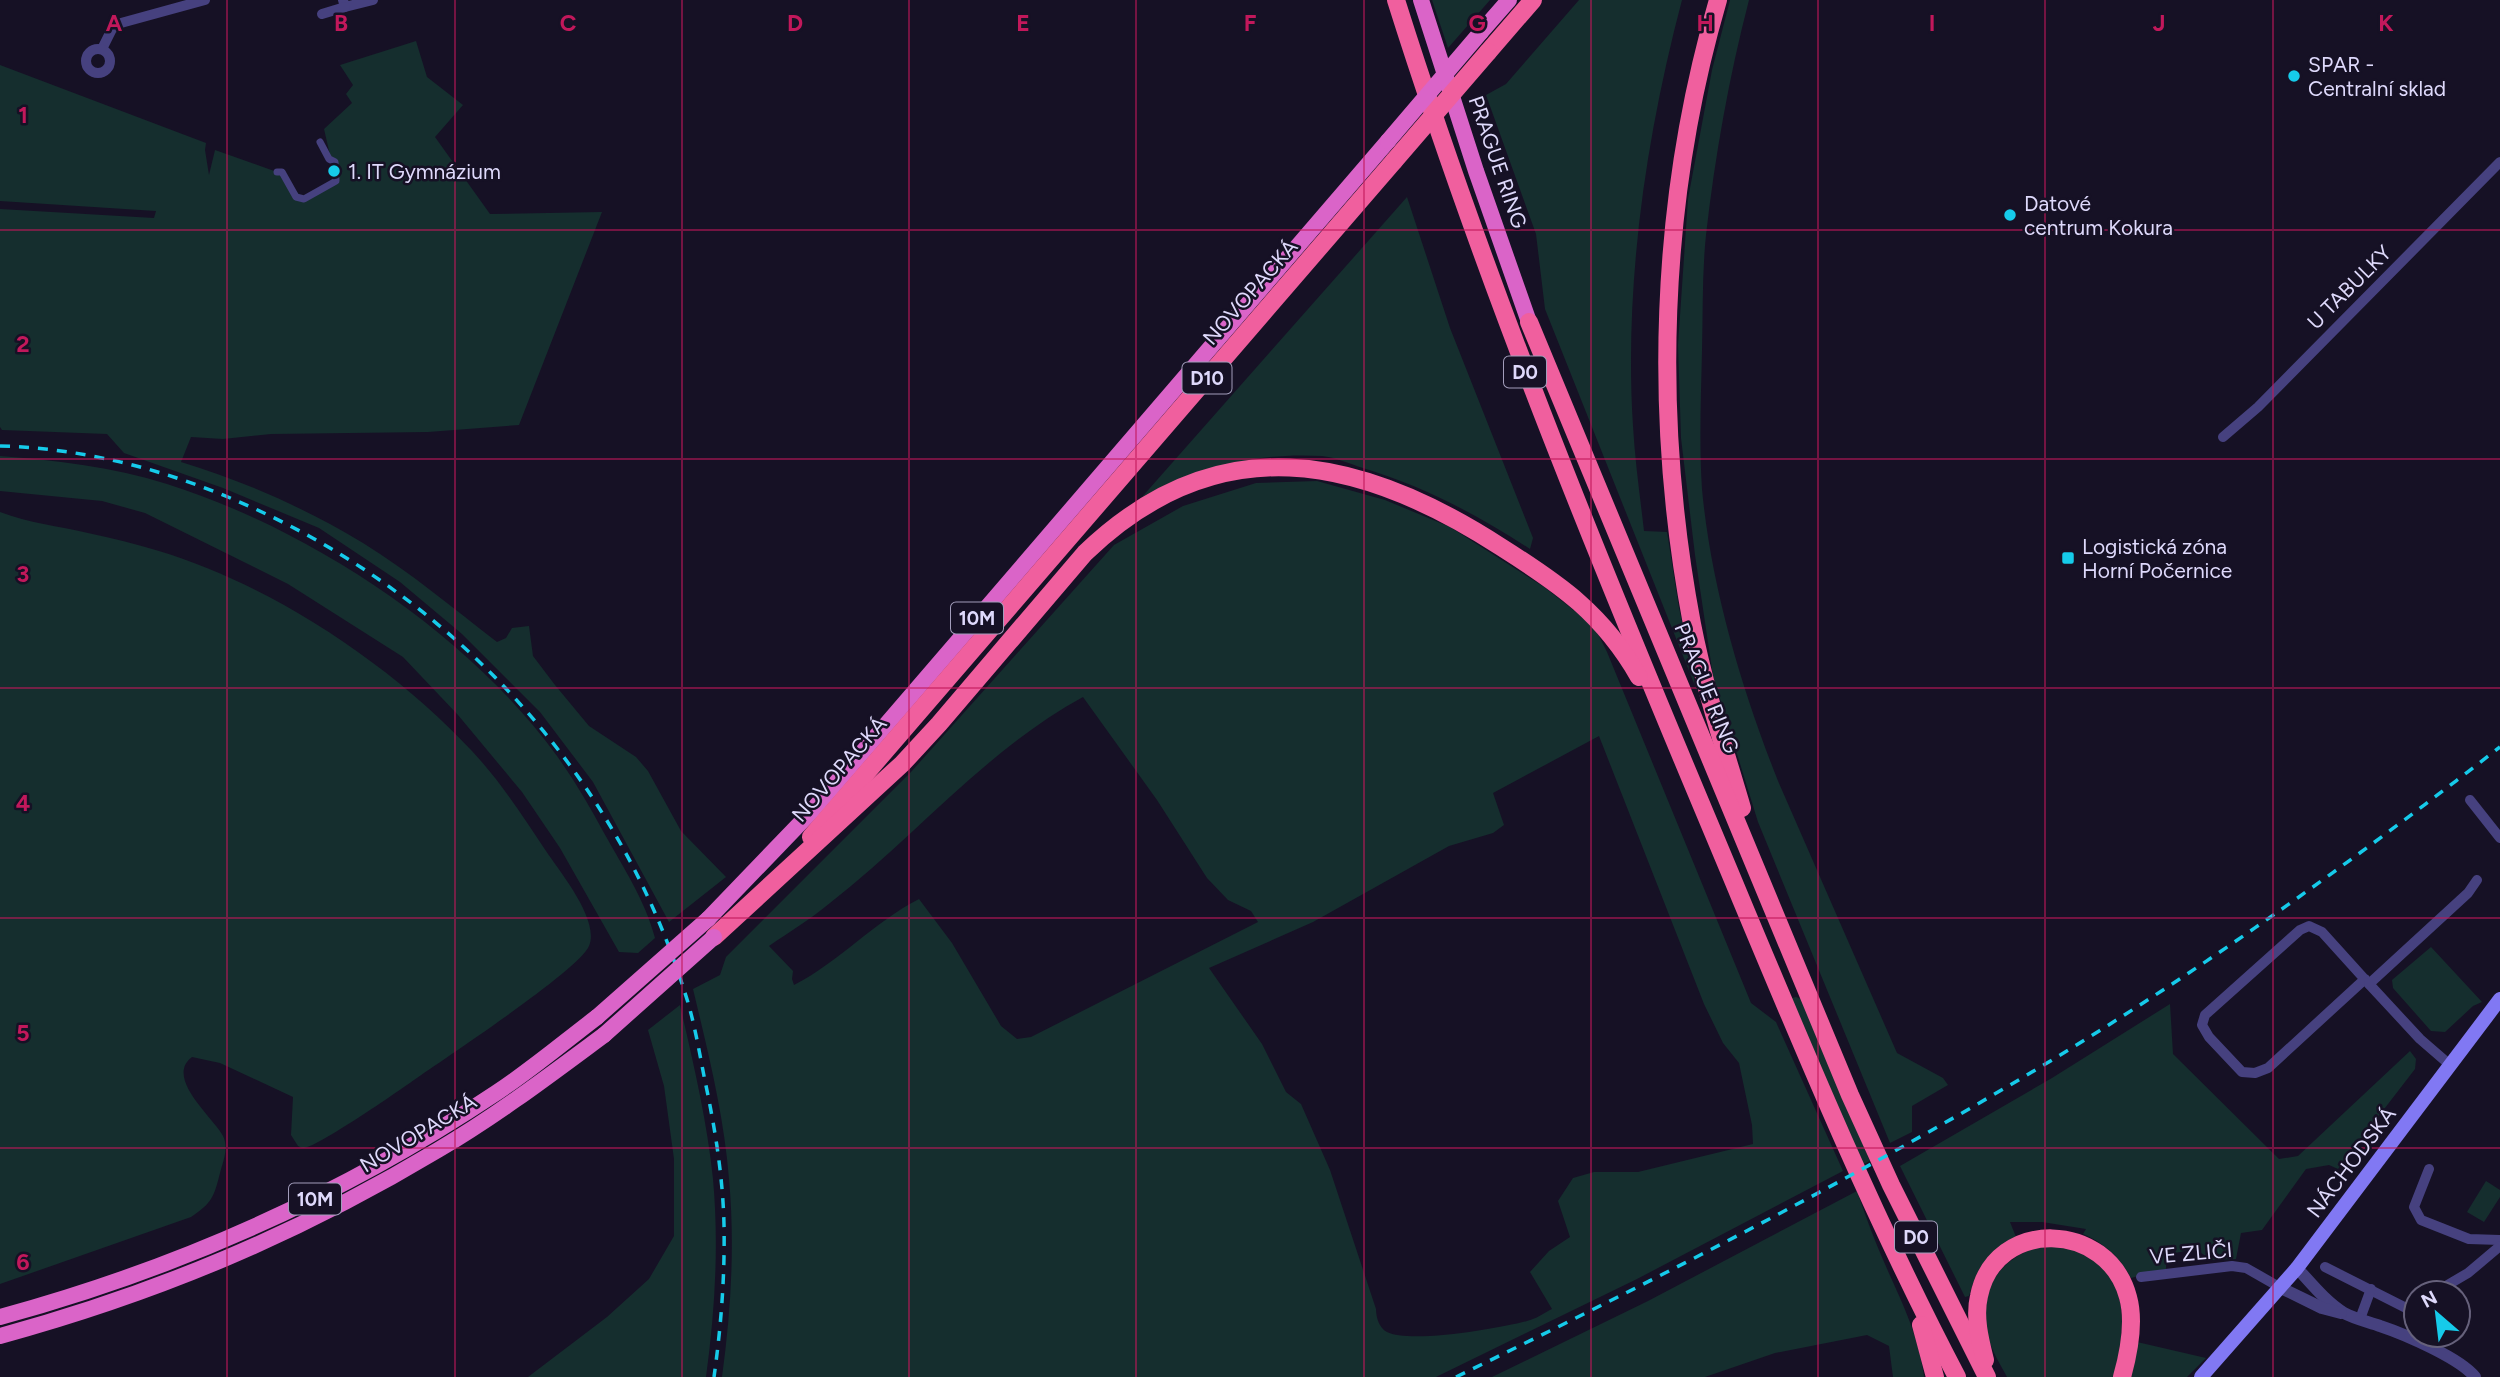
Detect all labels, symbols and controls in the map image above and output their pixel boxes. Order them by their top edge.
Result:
text: A [106,9,123,37]
text: B [334,9,348,37]
text: C [560,9,577,37]
text: D [787,9,803,37]
text: E [1016,9,1030,37]
text: F [1244,9,1257,37]
text: G [1468,9,1486,37]
text: H [1696,9,1714,37]
text: I [1929,9,1935,37]
text: J [2153,9,2165,37]
text: K [2378,9,2394,37]
place label: SPAR - Centralní sklad [2308,52,2446,101]
marker: SPAR - Centralní sklad [2286,68,2302,84]
street label: PRAGUE RING [1464,92,1532,232]
text: 1 [18,101,28,129]
place label: 1. IT Gymnázium [348,159,501,184]
marker: 1. IT Gymnázium [326,163,342,179]
place label: Datové centrum Kokura [2024,191,2173,240]
marker: Datové centrum Kokura [2002,207,2018,223]
street label: NOVOPACKÁ [1198,234,1302,350]
street label: U TABULKY [2302,240,2396,334]
text: 2 [16,330,30,358]
road number: D0 [1504,356,1546,388]
road number: D10 [1182,362,1232,394]
place label: Logistická zóna Horní Počernice [2082,534,2232,583]
marker: Logistická zóna Horní Počernice [2060,550,2076,566]
text: 3 [17,560,29,588]
road number: 10M [951,603,1003,634]
street label: PRAGUE RING [1669,619,1745,757]
street label: NOVOPACKÁ [787,711,891,827]
text: 4 [16,789,30,817]
text: 5 [16,1019,30,1047]
street label: NOVOPACKÁ [355,1088,481,1178]
street label: NÁCHODSKÁ [2301,1102,2401,1222]
road number: 10M [289,1184,341,1214]
road number: D0 [1895,1222,1937,1252]
street label: VE ZLIČI [2149,1237,2233,1269]
text: 6 [16,1248,30,1276]
north arrow [2402,1279,2472,1349]
text: N [2417,1286,2441,1313]

